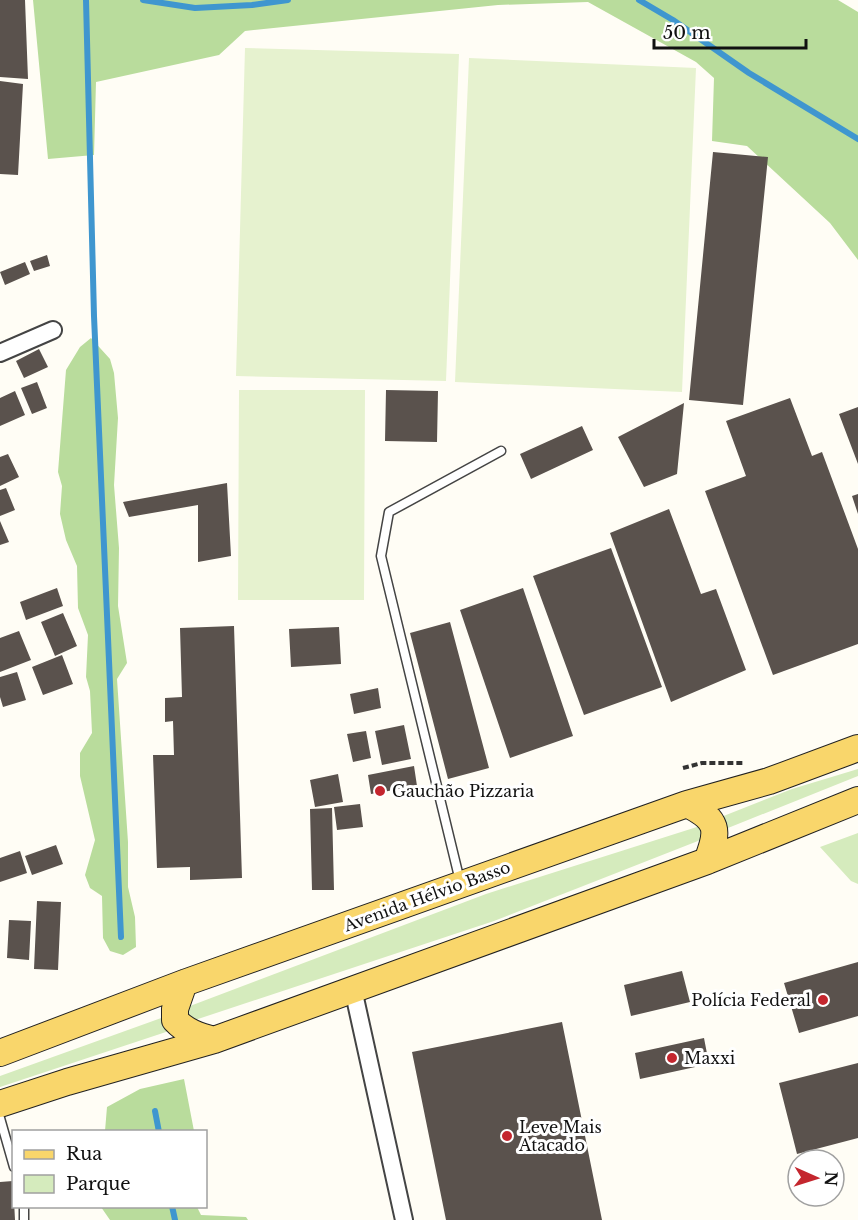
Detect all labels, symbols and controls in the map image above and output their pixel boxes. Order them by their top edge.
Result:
scale bar [654,12,806,50]
text: 50 m [663,22,711,44]
place label: Gauchão Pizzaria [392,781,534,801]
marker: Gauchão Pizzaria [373,784,387,798]
street label: Avenida Hélvio Basso [340,857,513,936]
place label: Polícia Federal [691,990,811,1010]
marker: Polícia Federal [816,993,830,1007]
place label: Maxxi [684,1048,736,1068]
marker: Maxxi [665,1051,679,1065]
place label: Leve Mais Atacado [518,1117,602,1155]
marker: Leve Mais Atacado [500,1129,514,1143]
legend [12,1130,207,1208]
text: Rua [66,1143,102,1165]
north arrow [786,1148,846,1208]
text: N [821,1171,841,1187]
text: Parque [66,1173,131,1195]

